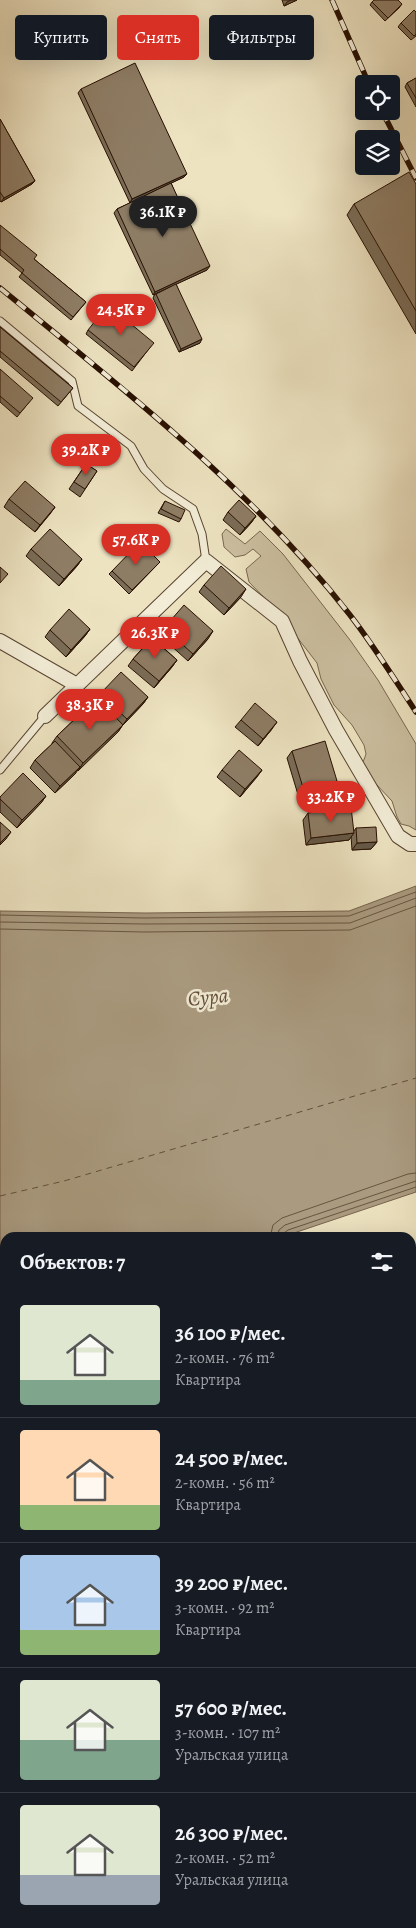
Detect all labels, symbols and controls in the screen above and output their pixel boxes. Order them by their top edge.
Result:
chip: Купить [15,15,107,60]
chip: Снять [117,15,199,60]
chip: Фильтры [209,15,314,60]
map controls [355,75,400,175]
button: locate [355,75,400,120]
button: layers [355,130,400,175]
pin: 36.1K ₽ [117,196,209,238]
text: 36.1K ₽ [140,201,186,223]
pin: 24.5K ₽ [75,294,167,336]
text: 24.5K ₽ [97,299,145,321]
pin: 39.2K ₽ [40,434,132,476]
text: 39.2K ₽ [62,439,110,461]
pin: 57.6K ₽ [90,524,182,566]
text: 57.6K ₽ [113,529,159,551]
pin: 26.3K ₽ [109,616,201,659]
text: 26.3K ₽ [131,622,179,644]
pin: 38.3K ₽ [44,688,136,731]
text: 38.3K ₽ [66,694,114,716]
pin: 33.2K ₽ [285,780,377,823]
text: 33.2K ₽ [307,786,355,808]
water label: Сура [186,981,230,1013]
text: Объектов: 7 [20,1248,125,1276]
icon: filters [368,1248,396,1276]
text: 36 100 ₽/мес. [175,1319,286,1347]
icon: home [60,1325,120,1385]
text: 2-комн. · 76 m² [175,1347,275,1369]
text: Квартира [175,1369,241,1391]
text: 24 500 ₽/мес. [175,1444,288,1472]
icon: home [60,1450,120,1510]
text: 2-комн. · 56 m² [175,1472,275,1494]
text: Квартира [175,1494,241,1516]
text: 39 200 ₽/мес. [175,1569,288,1597]
icon: home [60,1575,120,1635]
text: 3-комн. · 92 m² [175,1597,275,1619]
text: Квартира [175,1619,241,1641]
text: 57 600 ₽/мес. [175,1694,287,1722]
icon: home [60,1700,120,1760]
text: 3-комн. · 107 m² [175,1722,280,1744]
text: Уральская улица [175,1744,288,1766]
text: 26 300 ₽/мес. [175,1819,288,1847]
icon: home [60,1825,120,1885]
text: 2-комн. · 52 m² [175,1847,275,1869]
text: Уральская улица [175,1869,288,1891]

